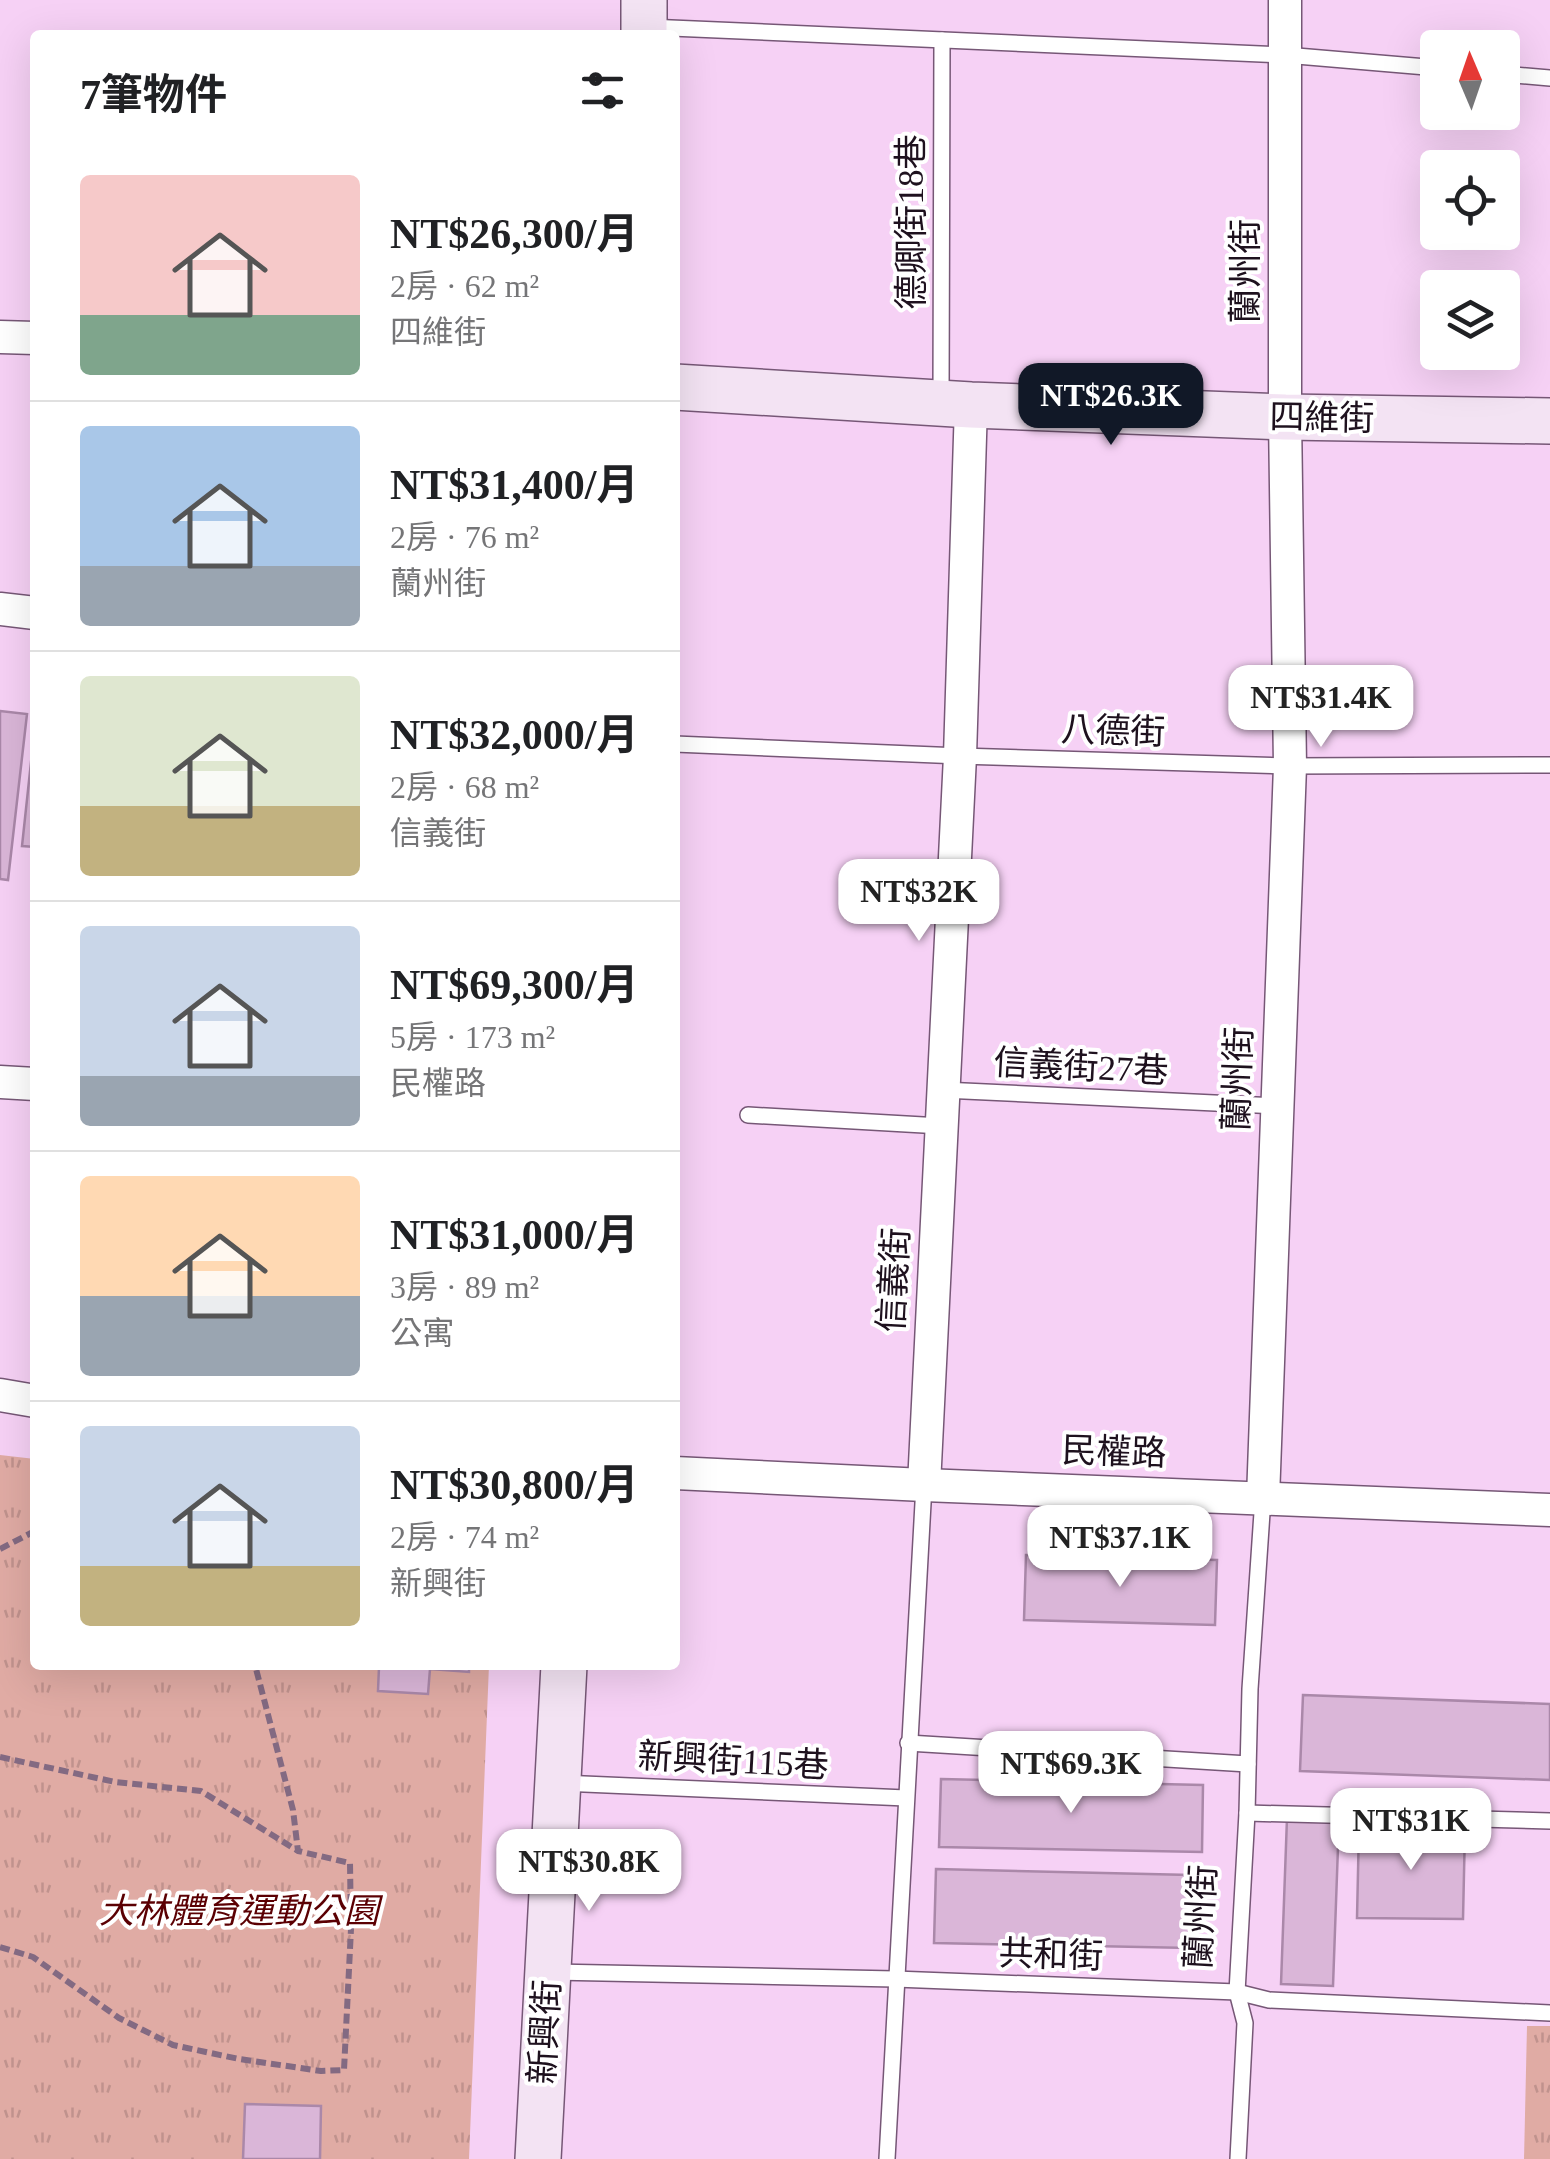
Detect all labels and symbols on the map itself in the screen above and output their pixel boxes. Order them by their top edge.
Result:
north arrow [1420,30,1520,130]
street label: 德卿街18巷 [892,134,931,310]
street label: 蘭州街 [1226,218,1265,324]
pin: NT$26.3K [1008,363,1214,448]
street label: 四維街 [1269,398,1375,438]
pin: NT$31.4K [1218,665,1424,750]
street label: 八德街 [1060,710,1166,752]
pin: NT$32K [838,859,1000,944]
street label: 蘭州街 [1217,1026,1259,1132]
street label: 信義街27巷 [993,1043,1169,1091]
street label: 信義街 [872,1227,916,1333]
street label: 民權路 [1061,1431,1167,1473]
pin: NT$37.1K [1017,1505,1223,1590]
pin: NT$69.3K [968,1731,1174,1816]
street label: 新興街115巷 [637,1737,829,1785]
pin: NT$31K [1330,1788,1492,1873]
pin: NT$30.8K [486,1829,692,1914]
street label: 蘭州街 [1179,1864,1223,1970]
park label: 大林體育運動公園 [99,1892,384,1931]
street label: 共和街 [998,1934,1104,1976]
street label: 新興街 [523,1979,567,2085]

